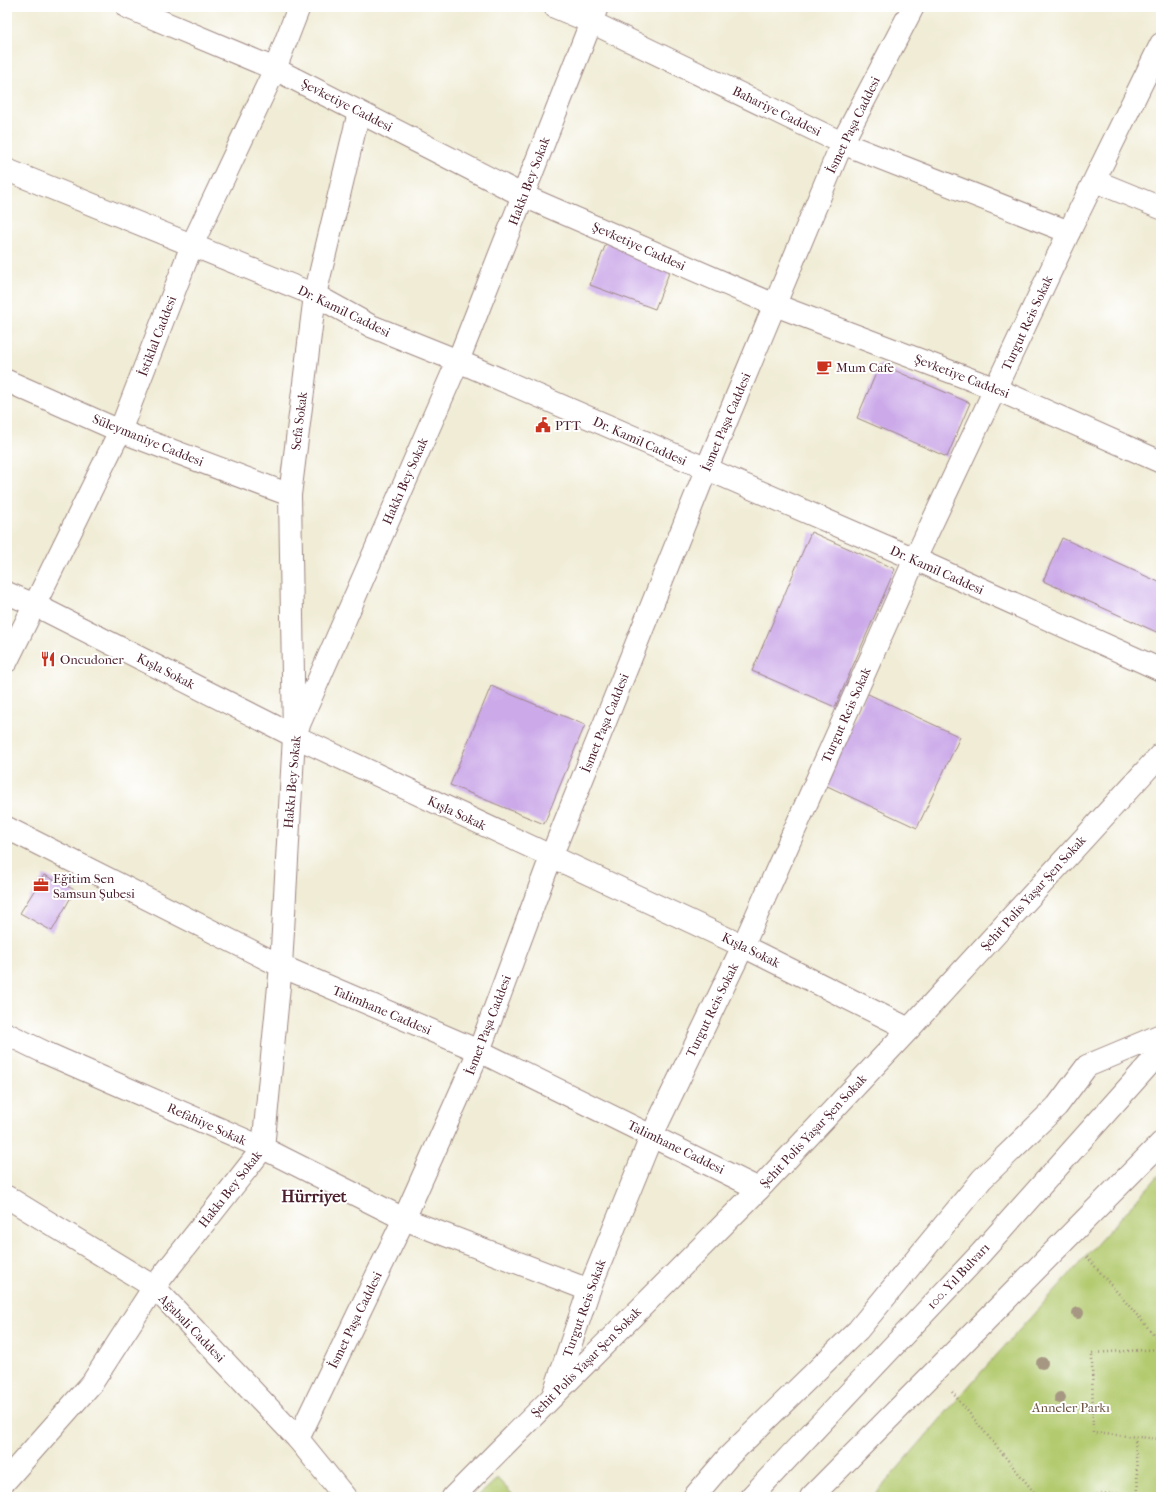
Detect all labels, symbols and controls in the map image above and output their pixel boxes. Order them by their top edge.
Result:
street label: İsmet Paşa Caddesi [823,74,884,176]
street label: Şevketiye Caddesi [299,76,395,135]
street label: Bahariye Caddesi [730,83,824,139]
street label: Hakkı Bey Sokak [505,134,553,227]
street label: Şevketiye Caddesi [590,219,688,273]
street label: Turgut Reis Sokak [998,273,1056,373]
street label: Dr. Kamil Caddesi [295,282,393,340]
street label: İstiklal Caddesi [135,293,179,378]
street label: Şevketiye Caddesi [912,351,1012,401]
cafe icon: Mum Cafe [815,358,833,376]
place label: Mum Cafe [836,360,895,375]
street label: İsmet Paşa Caddesi [698,370,755,474]
street label: Sefa Sokak [288,391,310,451]
street label: Süleymaniye Caddesi [90,411,206,469]
street label: Dr. Kamil Caddesi [591,414,689,468]
public building icon: PTT [534,416,552,434]
place label: PTT [555,418,581,433]
street label: Hakkı Bey Sokak [379,435,431,527]
street label: Dr. Kamil Caddesi [888,543,986,597]
restaurant icon: Oncudoner [39,650,57,668]
street label: Kışla Sokak [134,650,198,693]
place label: Oncudoner [60,652,124,667]
street label: Turgut Reis Sokak [818,665,874,765]
street label: İsmet Paşa Caddesi [578,671,633,775]
street label: Hakkı Bey Sokak [280,735,304,829]
street label: Kışla Sokak [425,793,489,834]
street label: Şehit Polis Yaşar Şen Sokak [977,832,1090,954]
place label: Eğitim Sen Samsun Şubesi [53,871,135,901]
office icon: Eğitim Sen Samsun Şubesi [32,876,50,894]
street label: Kışla Sokak [719,929,783,972]
street label: Turgut Reis Sokak [683,960,741,1060]
street label: İsmet Paşa Caddesi [462,973,515,1077]
street label: Talimhane Caddesi [330,982,434,1038]
street label: Şehit Polis Yaşar Şen Sokak [756,1071,870,1192]
street label: Refahiye Sokak [165,1100,249,1148]
street label: Talimhane Caddesi [625,1117,727,1177]
street label: Hakkı Bey Sokak [195,1147,265,1230]
district label: Hürriyet [281,1186,348,1207]
street label: 100. Yıl Bulvarı [924,1240,992,1312]
street label: Turgut Reis Sokak [559,1257,609,1359]
street label: İsmet Paşa Caddesi [325,1269,386,1371]
street label: Ağabali Caddesi [155,1290,228,1365]
street label: Şehit Polis Yaşar Şen Sokak [528,1304,645,1421]
park label: Anneler Parkı [1031,1400,1110,1415]

